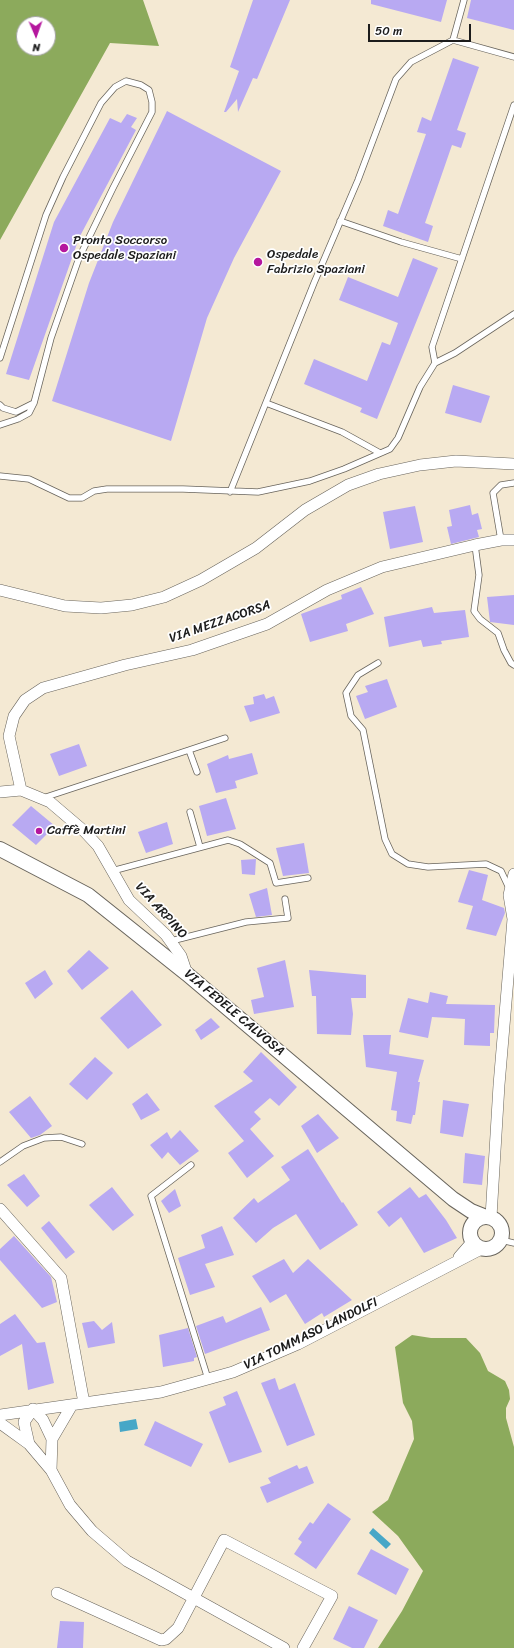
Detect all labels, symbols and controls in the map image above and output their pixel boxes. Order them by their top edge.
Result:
north arrow [16,16,56,56]
scale bar [370,16,473,42]
text: 50 m [375,20,402,42]
text: N [32,38,41,57]
place label: Pronto Soccorso Ospedale Spaziani [73,233,176,264]
marker: Pronto Soccorso Ospedale Spaziani [58,242,70,254]
place label: Ospedale Fabrizio Spaziani [267,247,365,278]
marker: Ospedale Fabrizio Spaziani [252,256,264,268]
street label: VIA MEZZACORSA [167,597,273,647]
place label: Caffè Martini [47,823,126,839]
marker: Caffè Martini [34,826,44,836]
street label: VIA ARPINO [132,880,190,942]
street label: VIA FEDELE CALVOSA [181,967,287,1059]
street label: VIA TOMMASO LANDOLFI [241,1295,381,1373]

